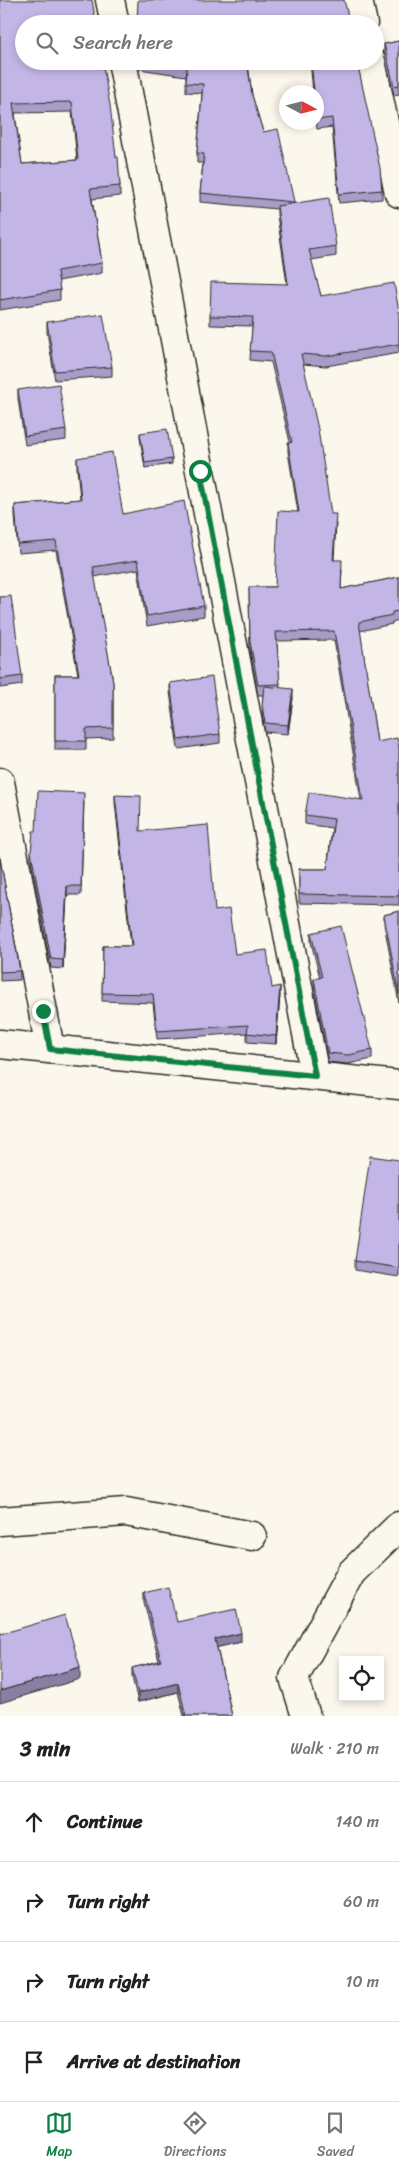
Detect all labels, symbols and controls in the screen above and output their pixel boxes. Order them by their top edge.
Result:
search box [15,15,384,70]
text: Search here [73,26,173,59]
icon: search [33,29,61,57]
north arrow [279,85,324,130]
route start [189,460,212,483]
route end [32,1000,55,1023]
map controls [339,1656,384,1701]
button: locate [339,1656,384,1701]
text: 3 min [20,1730,70,1768]
text: Walk · 210 m [290,1734,379,1763]
text: Continue [67,1805,143,1838]
text: 140 m [336,1807,379,1836]
icon: ahead [20,1808,48,1836]
text: Turn right [67,1885,149,1918]
text: 60 m [343,1887,379,1916]
icon: right [20,1888,48,1916]
text: Turn right [67,1965,149,1998]
text: 10 m [346,1967,379,1996]
icon: right [20,1968,48,1996]
text: Arrive at destination [67,2045,240,2078]
icon: arrive [20,2048,48,2076]
tab: Map [45,2109,73,2164]
tab: Directions [164,2109,226,2164]
tab: Saved [317,2109,354,2164]

